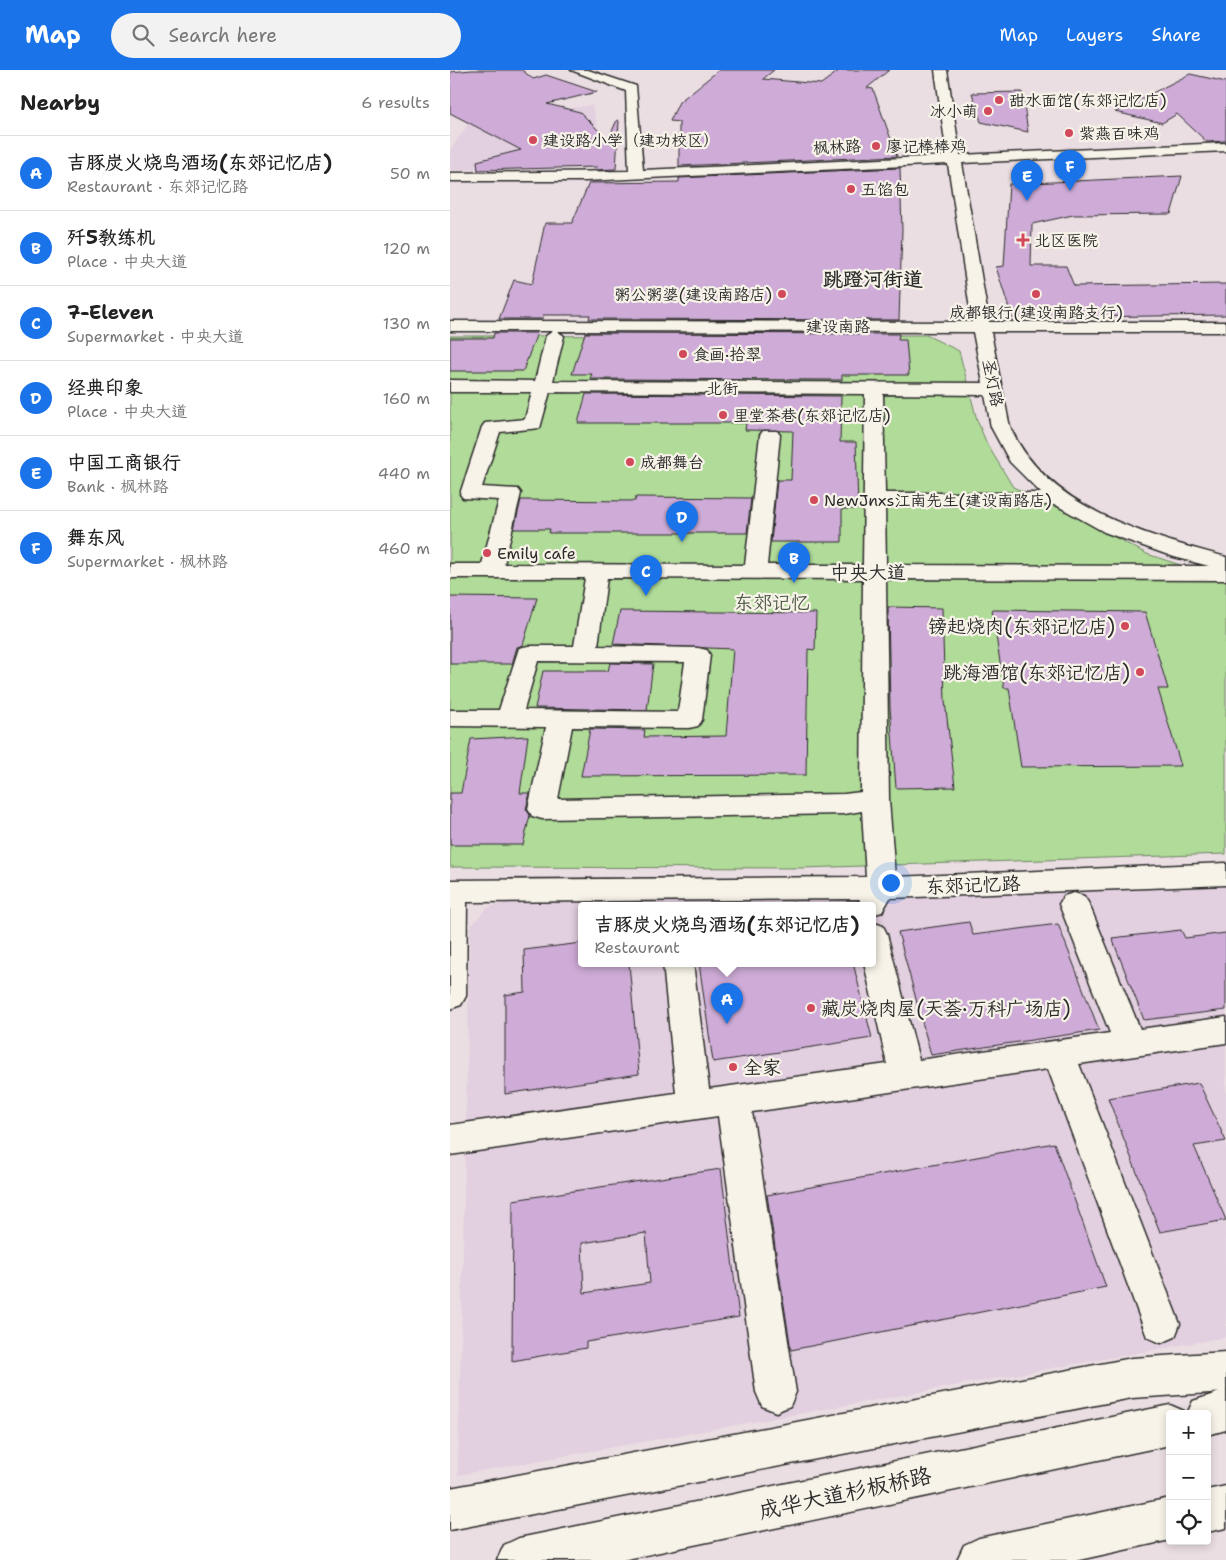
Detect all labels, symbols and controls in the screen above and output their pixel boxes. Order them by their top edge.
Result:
search box [111,13,461,58]
text: Map [25,19,81,51]
icon: search [129,21,157,49]
text: Search here [169,23,277,48]
text: Map [1000,23,1038,47]
text: Layers [1066,23,1123,47]
text: Share [1151,23,1201,47]
text: Nearby [20,89,100,117]
place label: 甜水面馆(东郊记忆店) [1009,90,1167,111]
text: 6 results [361,92,430,113]
marker: 甜水面馆(东郊记忆店) [993,94,1005,106]
place label: 冰小萌 [930,101,978,122]
marker: 冰小萌 [982,105,994,117]
place label: 紫燕百味鸡 [1079,123,1159,144]
marker: 紫燕百味鸡 [1063,127,1075,139]
place label: 建设路小学（建功校区） [543,130,719,151]
marker: 建设路小学（建功校区） [527,134,539,146]
street label: 枫林路 [812,135,862,159]
place label: 廖记棒棒鸡 [886,136,966,157]
marker: 廖记棒棒鸡 [870,140,882,152]
text: 吉豚炭火烧鸟酒场(东郊记忆店) [67,150,332,175]
pin: F [1054,150,1086,191]
pin: E [1011,160,1043,201]
text: A [30,163,42,184]
text: 50 m [390,163,430,184]
text: Restaurant · 东郊记忆路 [67,176,248,197]
place label: 五馅包 [861,179,909,200]
marker: 五馅包 [845,183,857,195]
text: 歼5教练机 [67,225,155,250]
place label: 北区医院 [1034,230,1098,251]
marker: 北区医院 [1016,233,1030,247]
text: B [31,238,41,259]
text: 120 m [383,238,430,259]
text: Place · 中央大道 [67,251,187,272]
district label: 跳蹬河街道 [823,266,923,292]
place label: 粥公粥婆(建设南路店) [614,284,772,305]
marker: 粥公粥婆(建设南路店) [776,288,788,300]
marker: 成都银行(建设南路支行) [1030,288,1042,300]
text: 7-Eleven [67,300,154,325]
place label: 成都银行(建设南路支行) [949,302,1123,323]
text: C [31,313,41,334]
text: 130 m [383,313,430,334]
street label: 建设南路 [806,316,870,337]
text: Supermarket · 中央大道 [67,326,244,347]
place label: 食画·拾翠 [693,344,762,365]
marker: 食画·拾翠 [677,348,689,360]
street label: 圣灯路 [978,357,1008,409]
text: 经典印象 [67,375,143,400]
street label: 北街 [706,378,738,399]
text: D [30,388,42,409]
text: 160 m [383,388,430,409]
text: Place · 中央大道 [67,401,187,422]
place label: 里堂茶巷(东郊记忆店) [733,405,891,426]
marker: 里堂茶巷(东郊记忆店) [717,409,729,421]
text: 中国工商银行 [67,450,181,475]
place label: 成都舞台 [640,452,704,473]
marker: 成都舞台 [624,456,636,468]
text: E [31,463,41,484]
text: 440 m [378,463,430,484]
text: Bank · 枫林路 [67,476,169,497]
place label: NewJnxs江南先生(建设南路店) [824,490,1052,511]
marker: NewJnxs江南先生(建设南路店) [808,494,820,506]
pin: D [666,501,698,542]
text: 舞东风 [67,525,124,550]
text: F [31,538,41,559]
text: 460 m [378,538,430,559]
pin: B [778,542,810,583]
place label: Emily cafe [497,543,576,564]
marker: Emily cafe [481,547,493,559]
text: Supermarket · 枫林路 [67,551,228,572]
pin: C [630,555,662,596]
street label: 中央大道 [830,560,906,585]
park label: 东郊记忆 [734,590,810,615]
place label: 镑起烧肉(东郊记忆店) [928,614,1115,639]
marker: 镑起烧肉(东郊记忆店) [1119,620,1131,632]
place label: 跳海酒馆(东郊记忆店) [943,660,1130,685]
marker: 跳海酒馆(东郊记忆店) [1134,666,1146,678]
your location [878,870,904,896]
street label: 东郊记忆路 [925,871,1021,899]
popup [578,902,876,967]
text: 吉豚炭火烧鸟酒场(东郊记忆店) [594,912,860,937]
text: Restaurant [594,937,680,958]
pin: A [711,983,743,1024]
place label: 藏炭烧肉屋(天荟·万科广场店) [821,996,1070,1021]
marker: 藏炭烧肉屋(天荟·万科广场店) [805,1002,817,1014]
place label: 全家 [743,1055,781,1080]
marker: 全家 [727,1061,739,1073]
map controls [1166,1410,1211,1545]
button: + [1166,1410,1211,1455]
button: − [1166,1455,1211,1500]
street label: 成华大道杉板桥路 [756,1461,934,1525]
button: locate [1166,1500,1211,1545]

